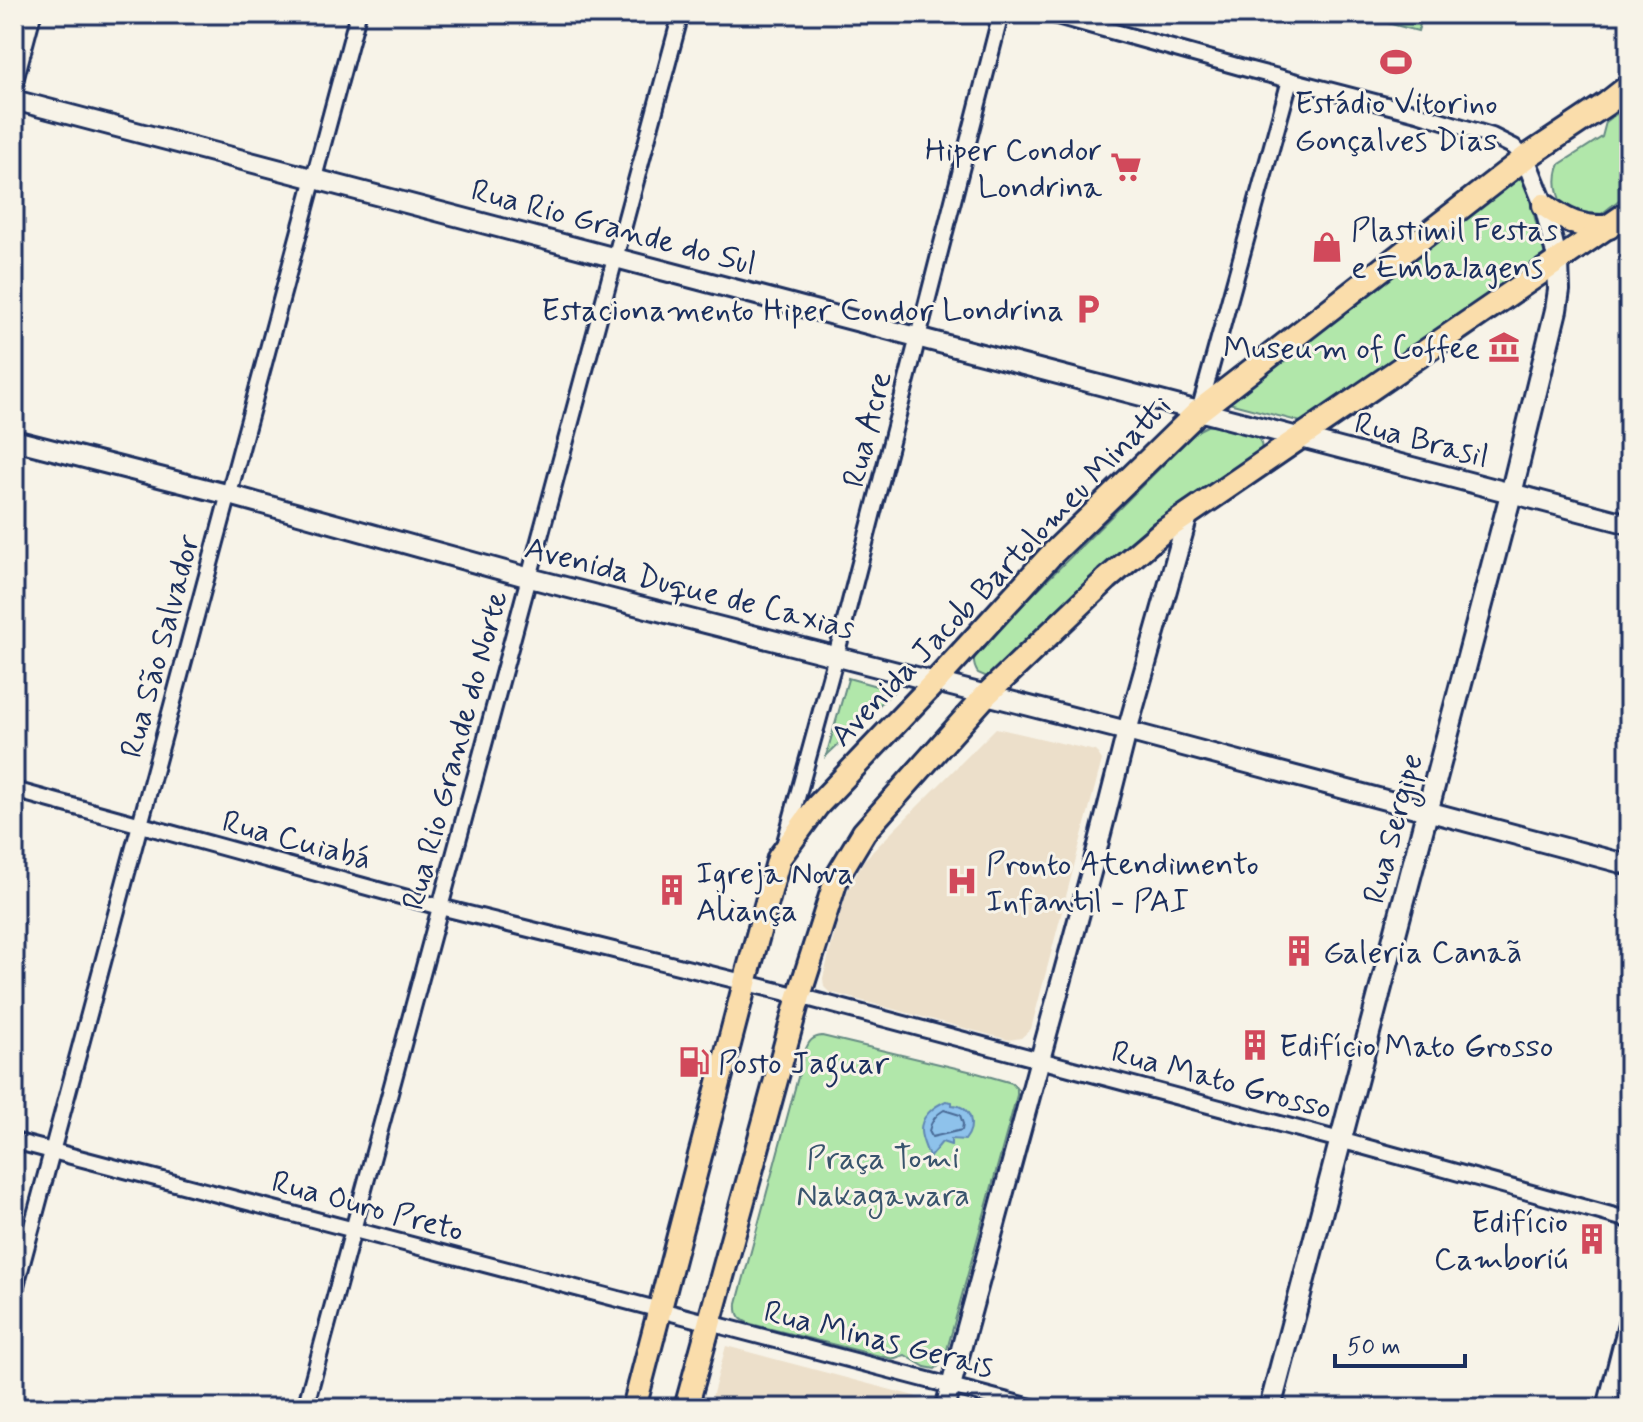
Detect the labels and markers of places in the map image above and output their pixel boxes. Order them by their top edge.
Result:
sports icon: Estádio Vitorino Gonçalves Dias [1379,45,1413,79]
place label: Estádio Vitorino Gonçalves Dias [1294,83,1498,162]
place label: Hiper Condor Londrina [925,130,1103,209]
supermarket icon: Hiper Condor Londrina [1109,150,1143,184]
place label: Plastimil Festas e Embalagens [1351,210,1558,289]
shop icon: Plastimil Festas e Embalagens [1310,230,1344,264]
place label: Estacionamento Hiper Condor Londrina [541,290,1064,332]
parking icon: Estacionamento Hiper Condor Londrina [1071,292,1105,326]
place label: Museum of Coffee [1223,328,1480,370]
museum icon: Museum of Coffee [1487,330,1521,364]
place label: Pronto Atendimento Infantil - PAI [986,844,1259,923]
place label: Igreja Nova Aliança [696,853,854,932]
hospital icon: Pronto Atendimento Infantil - PAI [945,864,979,898]
building icon: Igreja Nova Aliança [655,873,689,907]
place label: Galeria Canaã [1323,932,1522,974]
building icon: Galeria Canaã [1282,934,1316,968]
place label: Edifício Mato Grosso [1279,1026,1554,1068]
building icon: Edifício Mato Grosso [1238,1028,1272,1062]
place label: Posto Jaguar [718,1043,889,1088]
fuel station icon: Posto Jaguar [677,1045,711,1079]
place label: Edifício Camboriú [1434,1202,1568,1281]
building icon: Edifício Camboriú [1575,1222,1609,1256]

